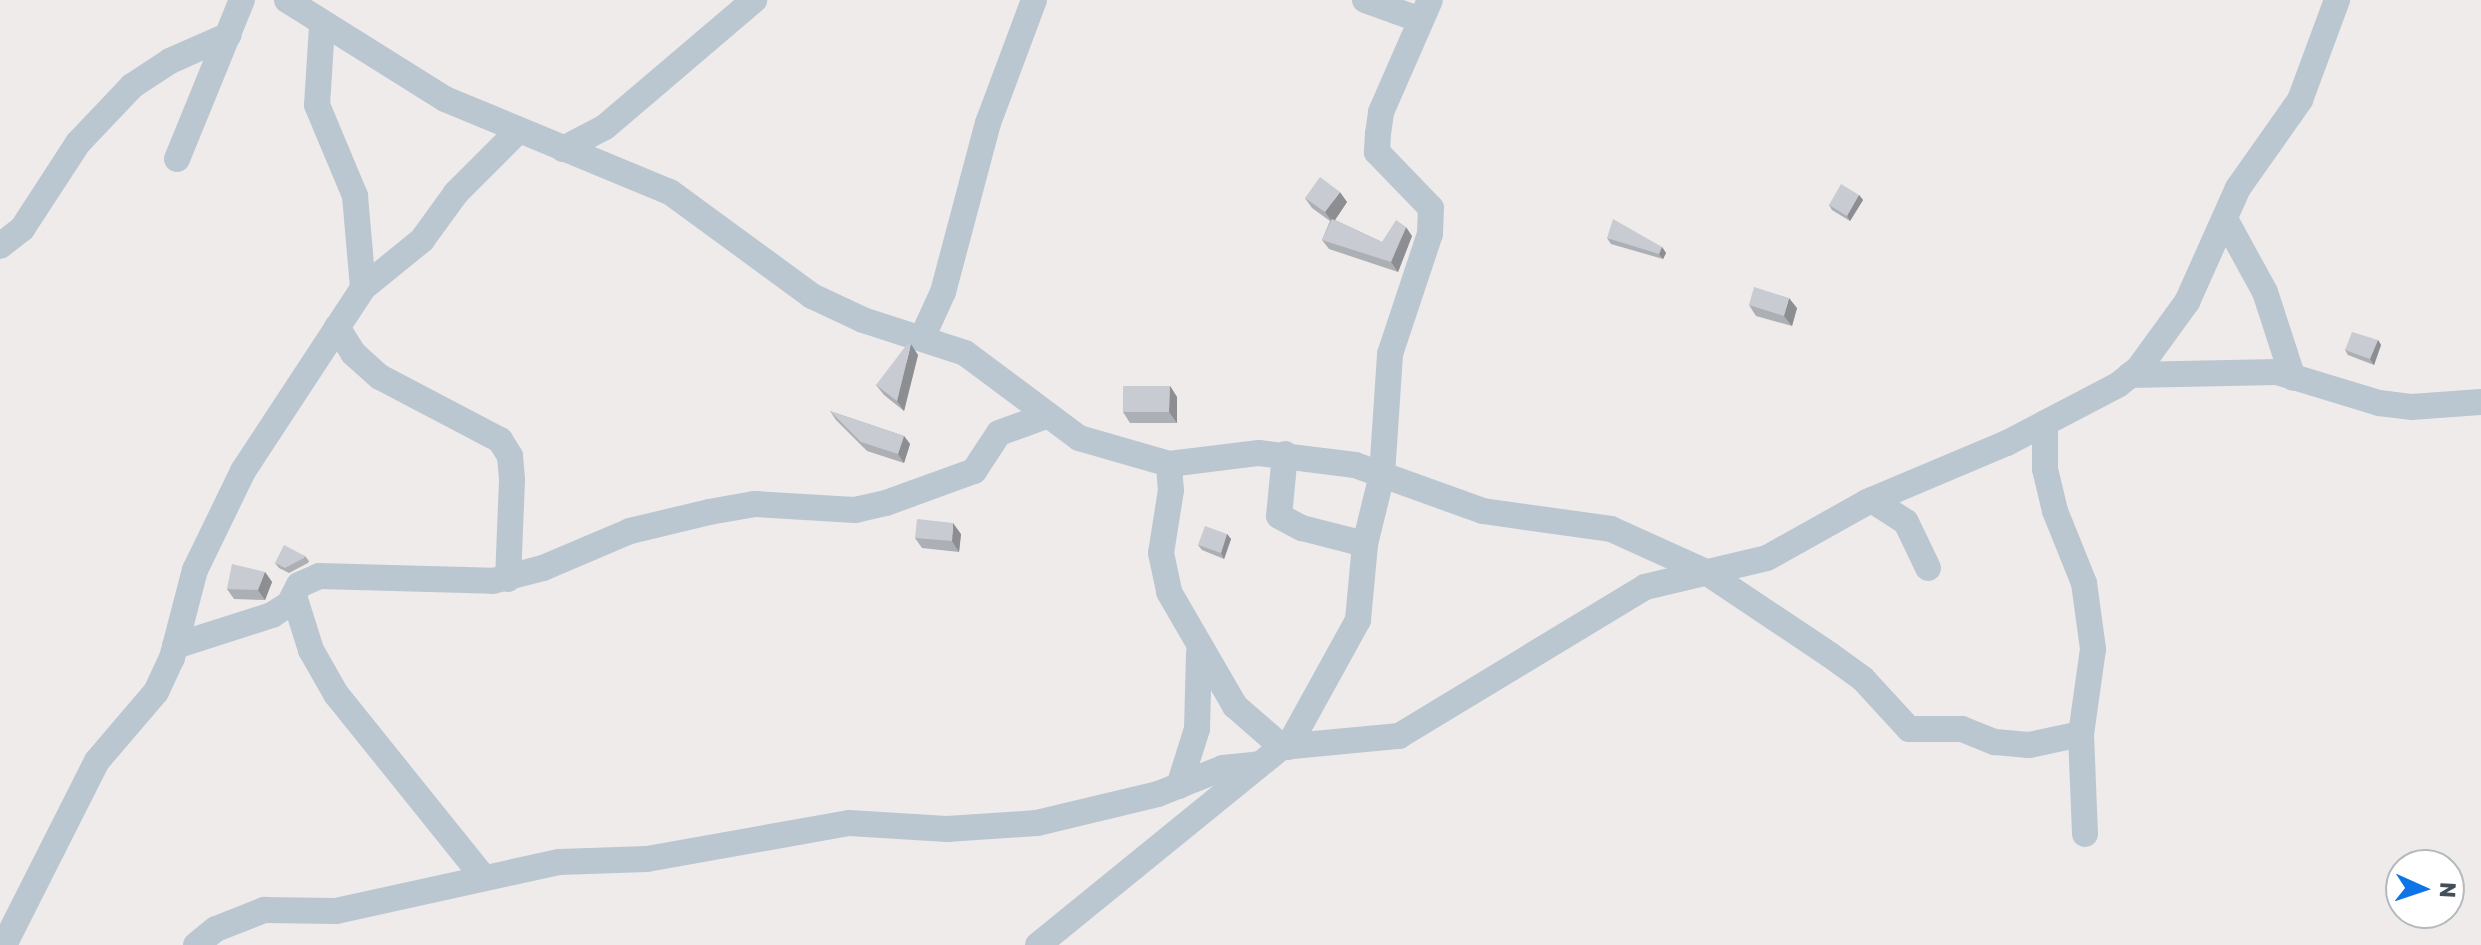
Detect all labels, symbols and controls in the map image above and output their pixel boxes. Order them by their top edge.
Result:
north arrow [2385,849,2465,929]
text: N [2434,882,2461,899]

